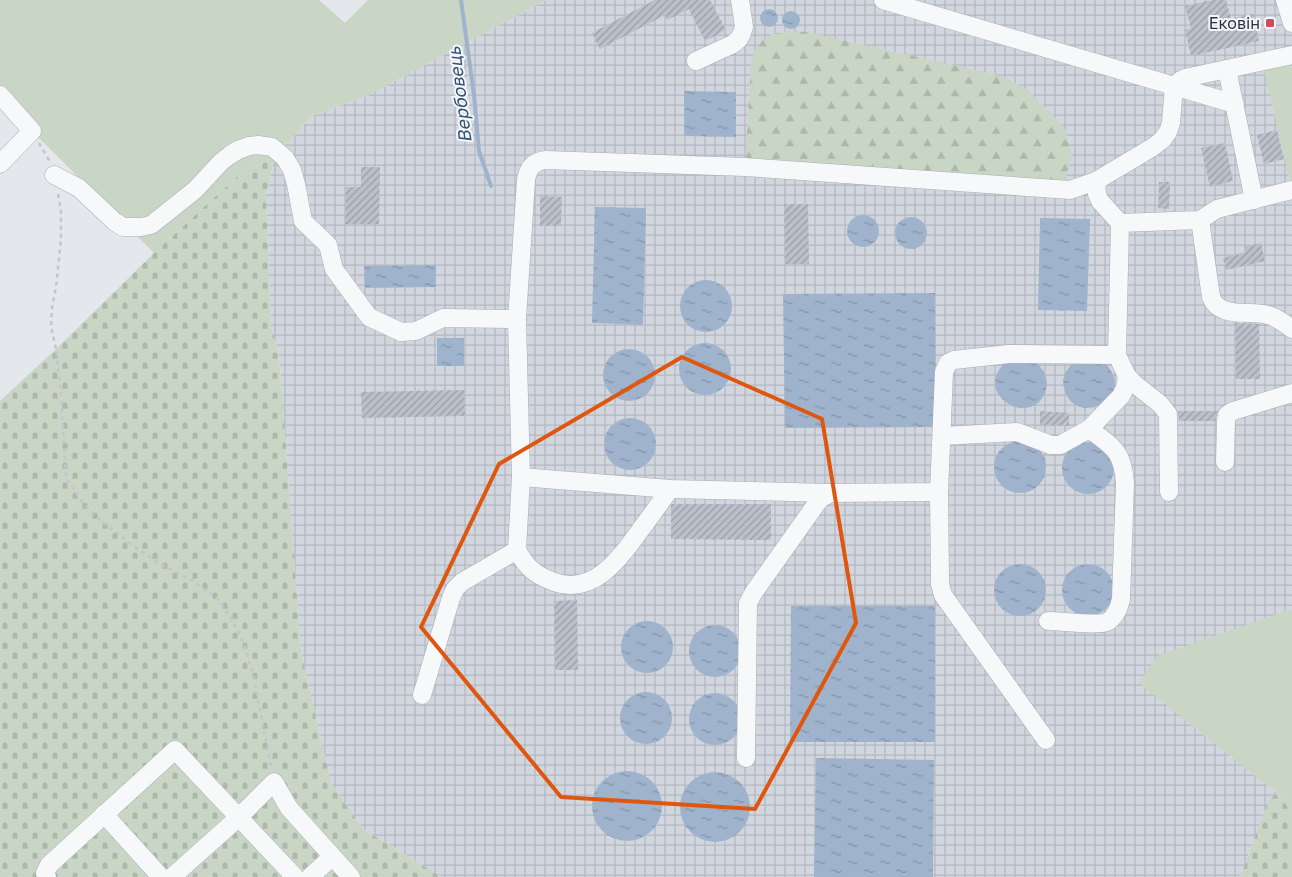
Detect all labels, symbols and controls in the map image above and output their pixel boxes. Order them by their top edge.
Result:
place label: Ековін [1209,13,1260,33]
marker: Ековін [1264,17,1276,29]
water label: Вербовець [442,45,476,144]

